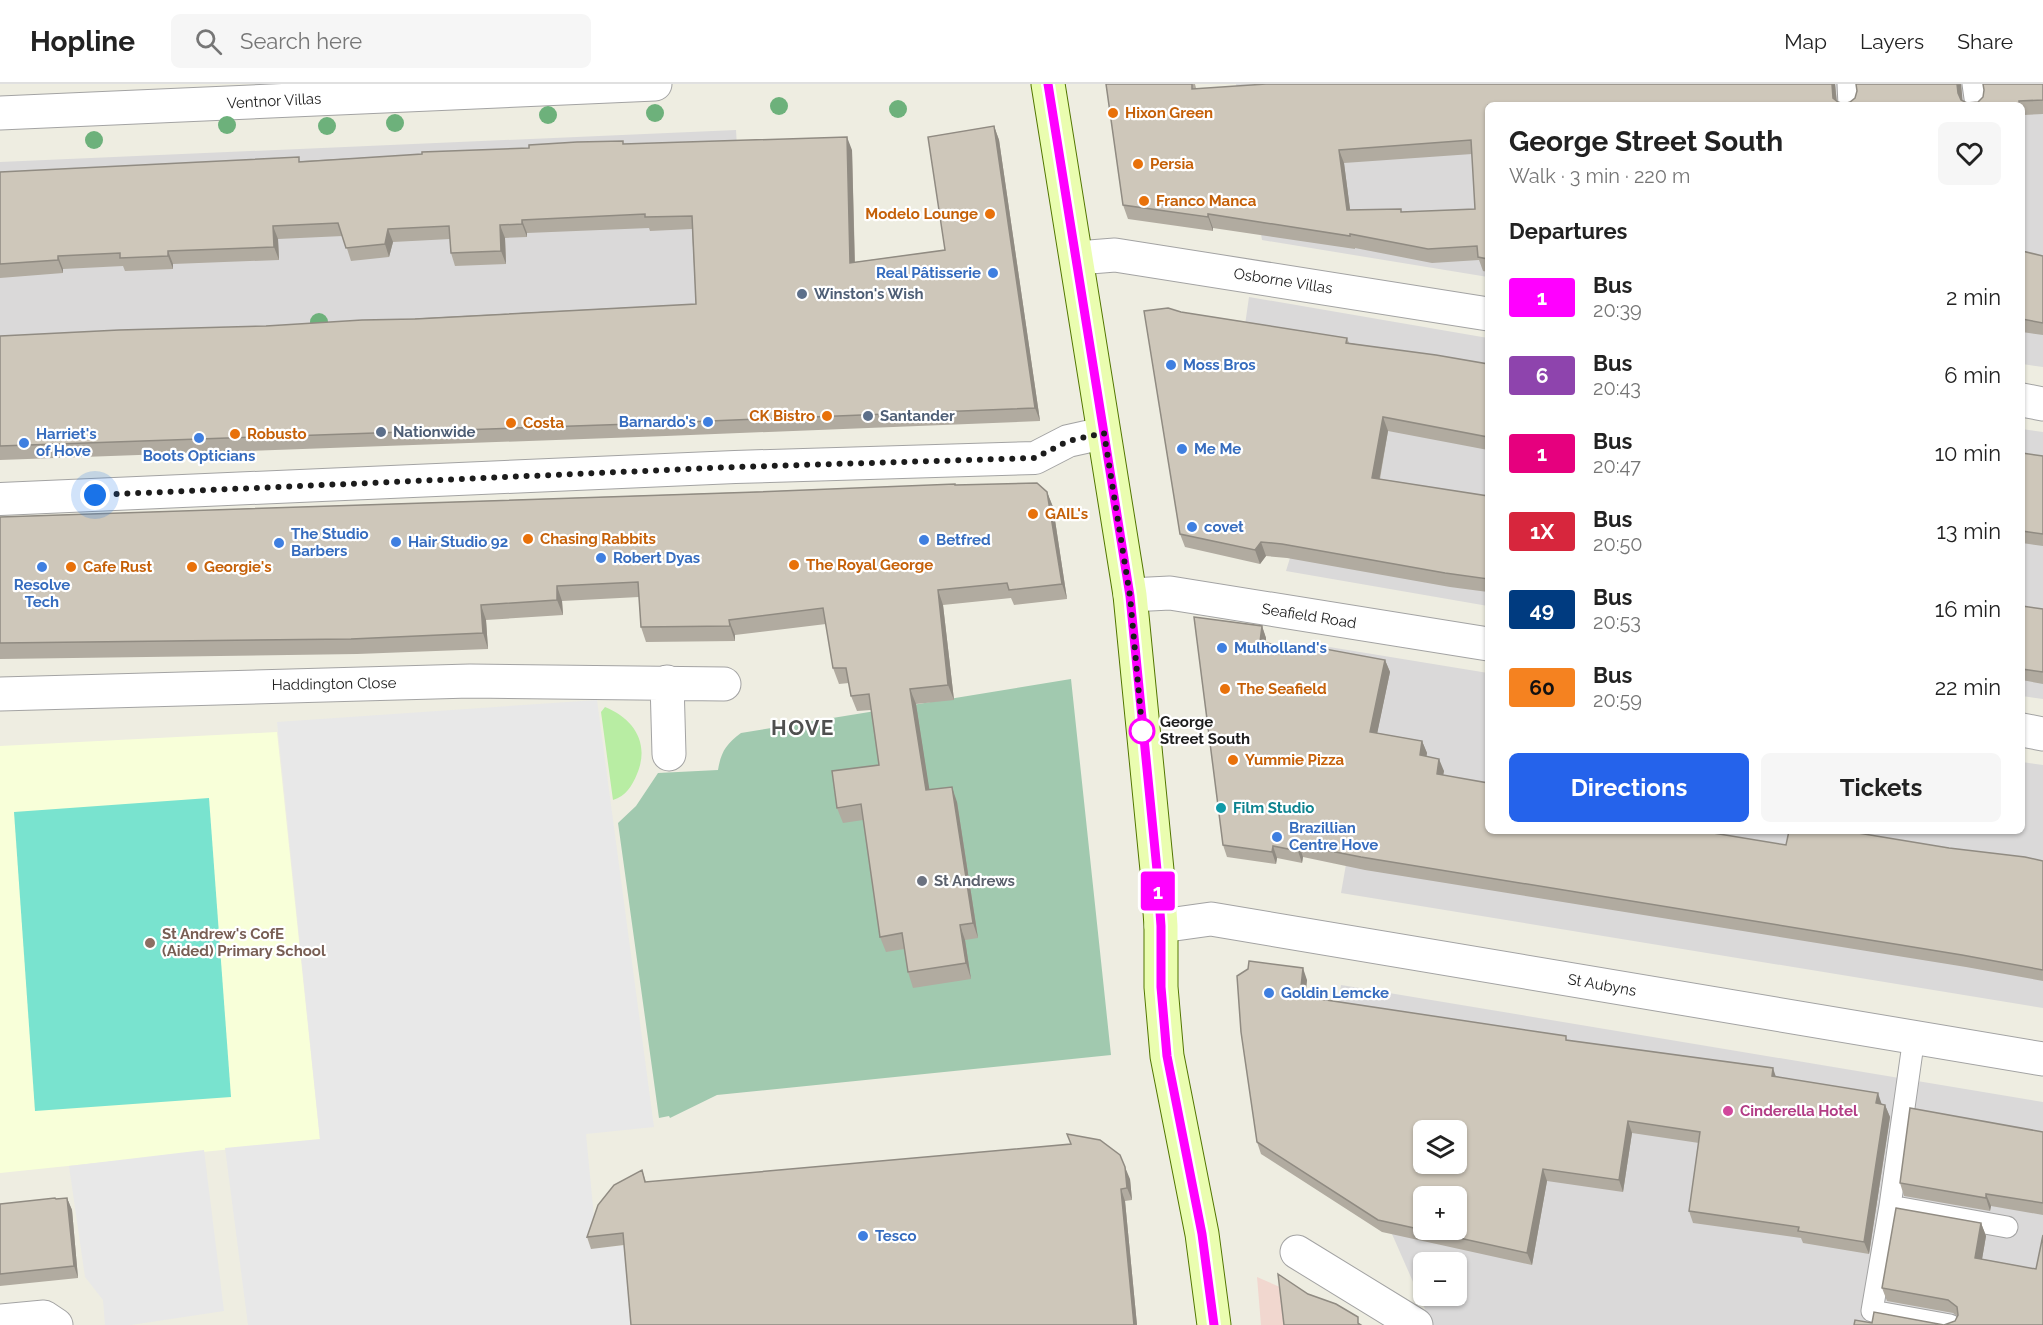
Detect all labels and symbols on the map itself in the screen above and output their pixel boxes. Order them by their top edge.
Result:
street label: Ventnor Villas [226,90,322,112]
place label: Hixon Green [1125,104,1213,122]
marker: Hixon Green [1106,106,1120,120]
place label: Persia [1150,155,1194,173]
marker: Persia [1131,157,1145,171]
place label: Franco Manca [1156,192,1257,210]
marker: Franco Manca [1137,194,1151,208]
place label: Modelo Lounge [865,205,978,223]
marker: Modelo Lounge [983,207,997,221]
place label: Real Pâtisserie [876,264,981,282]
street label: Osborne Villas [1232,264,1334,298]
marker: Real Pâtisserie [986,266,1000,280]
place label: Winston's Wish [814,285,924,303]
marker: Winston's Wish [795,287,809,301]
place label: Moss Bros [1183,356,1256,374]
marker: Moss Bros [1164,358,1178,372]
place label: CK Bistro [749,407,815,425]
place label: Santander [880,407,955,425]
marker: CK Bistro [820,409,834,423]
marker: Santander [861,409,875,423]
place label: Barnardo's [619,413,696,431]
place label: Costa [523,414,564,432]
marker: Barnardo's [701,415,715,429]
marker: Costa [504,416,518,430]
place label: Nationwide [393,423,476,441]
place label: Harriet's of Hove [36,425,97,460]
place label: Robusto [247,425,307,443]
marker: Nationwide [374,425,388,439]
marker: Robusto [228,427,242,441]
marker: Boots Opticians [192,431,206,445]
marker: Harriet's of Hove [17,436,31,450]
place label: Me Me [1194,440,1241,458]
marker: Me Me [1175,442,1189,456]
place label: Boots Opticians [143,447,255,465]
your location [80,480,110,510]
place label: GAIL's [1045,505,1088,523]
marker: GAIL's [1026,507,1040,521]
place label: covet [1204,518,1244,536]
marker: covet [1185,520,1199,534]
place label: The Studio Barbers [291,525,369,560]
place label: Chasing Rabbits [540,530,656,548]
place label: Betfred [936,531,991,549]
marker: Chasing Rabbits [521,532,535,546]
place label: Hair Studio 92 [408,533,508,551]
marker: Betfred [917,533,931,547]
marker: Hair Studio 92 [389,535,403,549]
marker: The Studio Barbers [272,536,286,550]
place label: Robert Dyas [613,549,700,567]
marker: Robert Dyas [594,551,608,565]
place label: The Royal George [806,556,933,574]
place label: Cafe Rust [83,558,152,576]
place label: Georgie's [204,558,272,576]
marker: The Royal George [787,558,801,572]
marker: Resolve Tech [35,560,49,574]
marker: Cafe Rust [64,560,78,574]
marker: Georgie's [185,560,199,574]
place label: Resolve Tech [14,576,70,611]
street label: Seafield Road [1260,600,1358,632]
place label: Mulholland's [1234,639,1327,657]
marker: Mulholland's [1215,641,1229,655]
street label: Haddington Close [271,674,397,694]
place label: The Seafield [1237,680,1327,698]
marker: The Seafield [1218,682,1232,696]
place label: George Street South [1160,713,1250,748]
district label: HOVE [771,715,835,740]
marker: George Street South [1129,718,1155,744]
place label: Yummie Pizza [1245,751,1345,769]
marker: Yummie Pizza [1226,753,1240,767]
place label: Film Studio [1233,799,1314,817]
marker: Film Studio [1214,801,1228,815]
place label: Brazillian Centre Hove [1289,819,1378,854]
marker: Brazillian Centre Hove [1270,830,1284,844]
place label: St Andrews [934,872,1015,890]
line badge: 1 [1138,872,1178,910]
marker: St Andrews [915,874,929,888]
place label: St Andrew's CofE (Aided) Primary School [162,925,326,960]
marker: St Andrew's CofE (Aided) Primary School [143,936,157,950]
street label: St Aubyns [1566,970,1638,1000]
place label: Goldin Lemcke [1281,984,1389,1002]
marker: Goldin Lemcke [1262,986,1276,1000]
place label: Cinderella Hotel [1740,1102,1858,1120]
marker: Cinderella Hotel [1721,1104,1735,1118]
place label: Tesco [875,1227,917,1245]
marker: Tesco [856,1229,870,1243]

